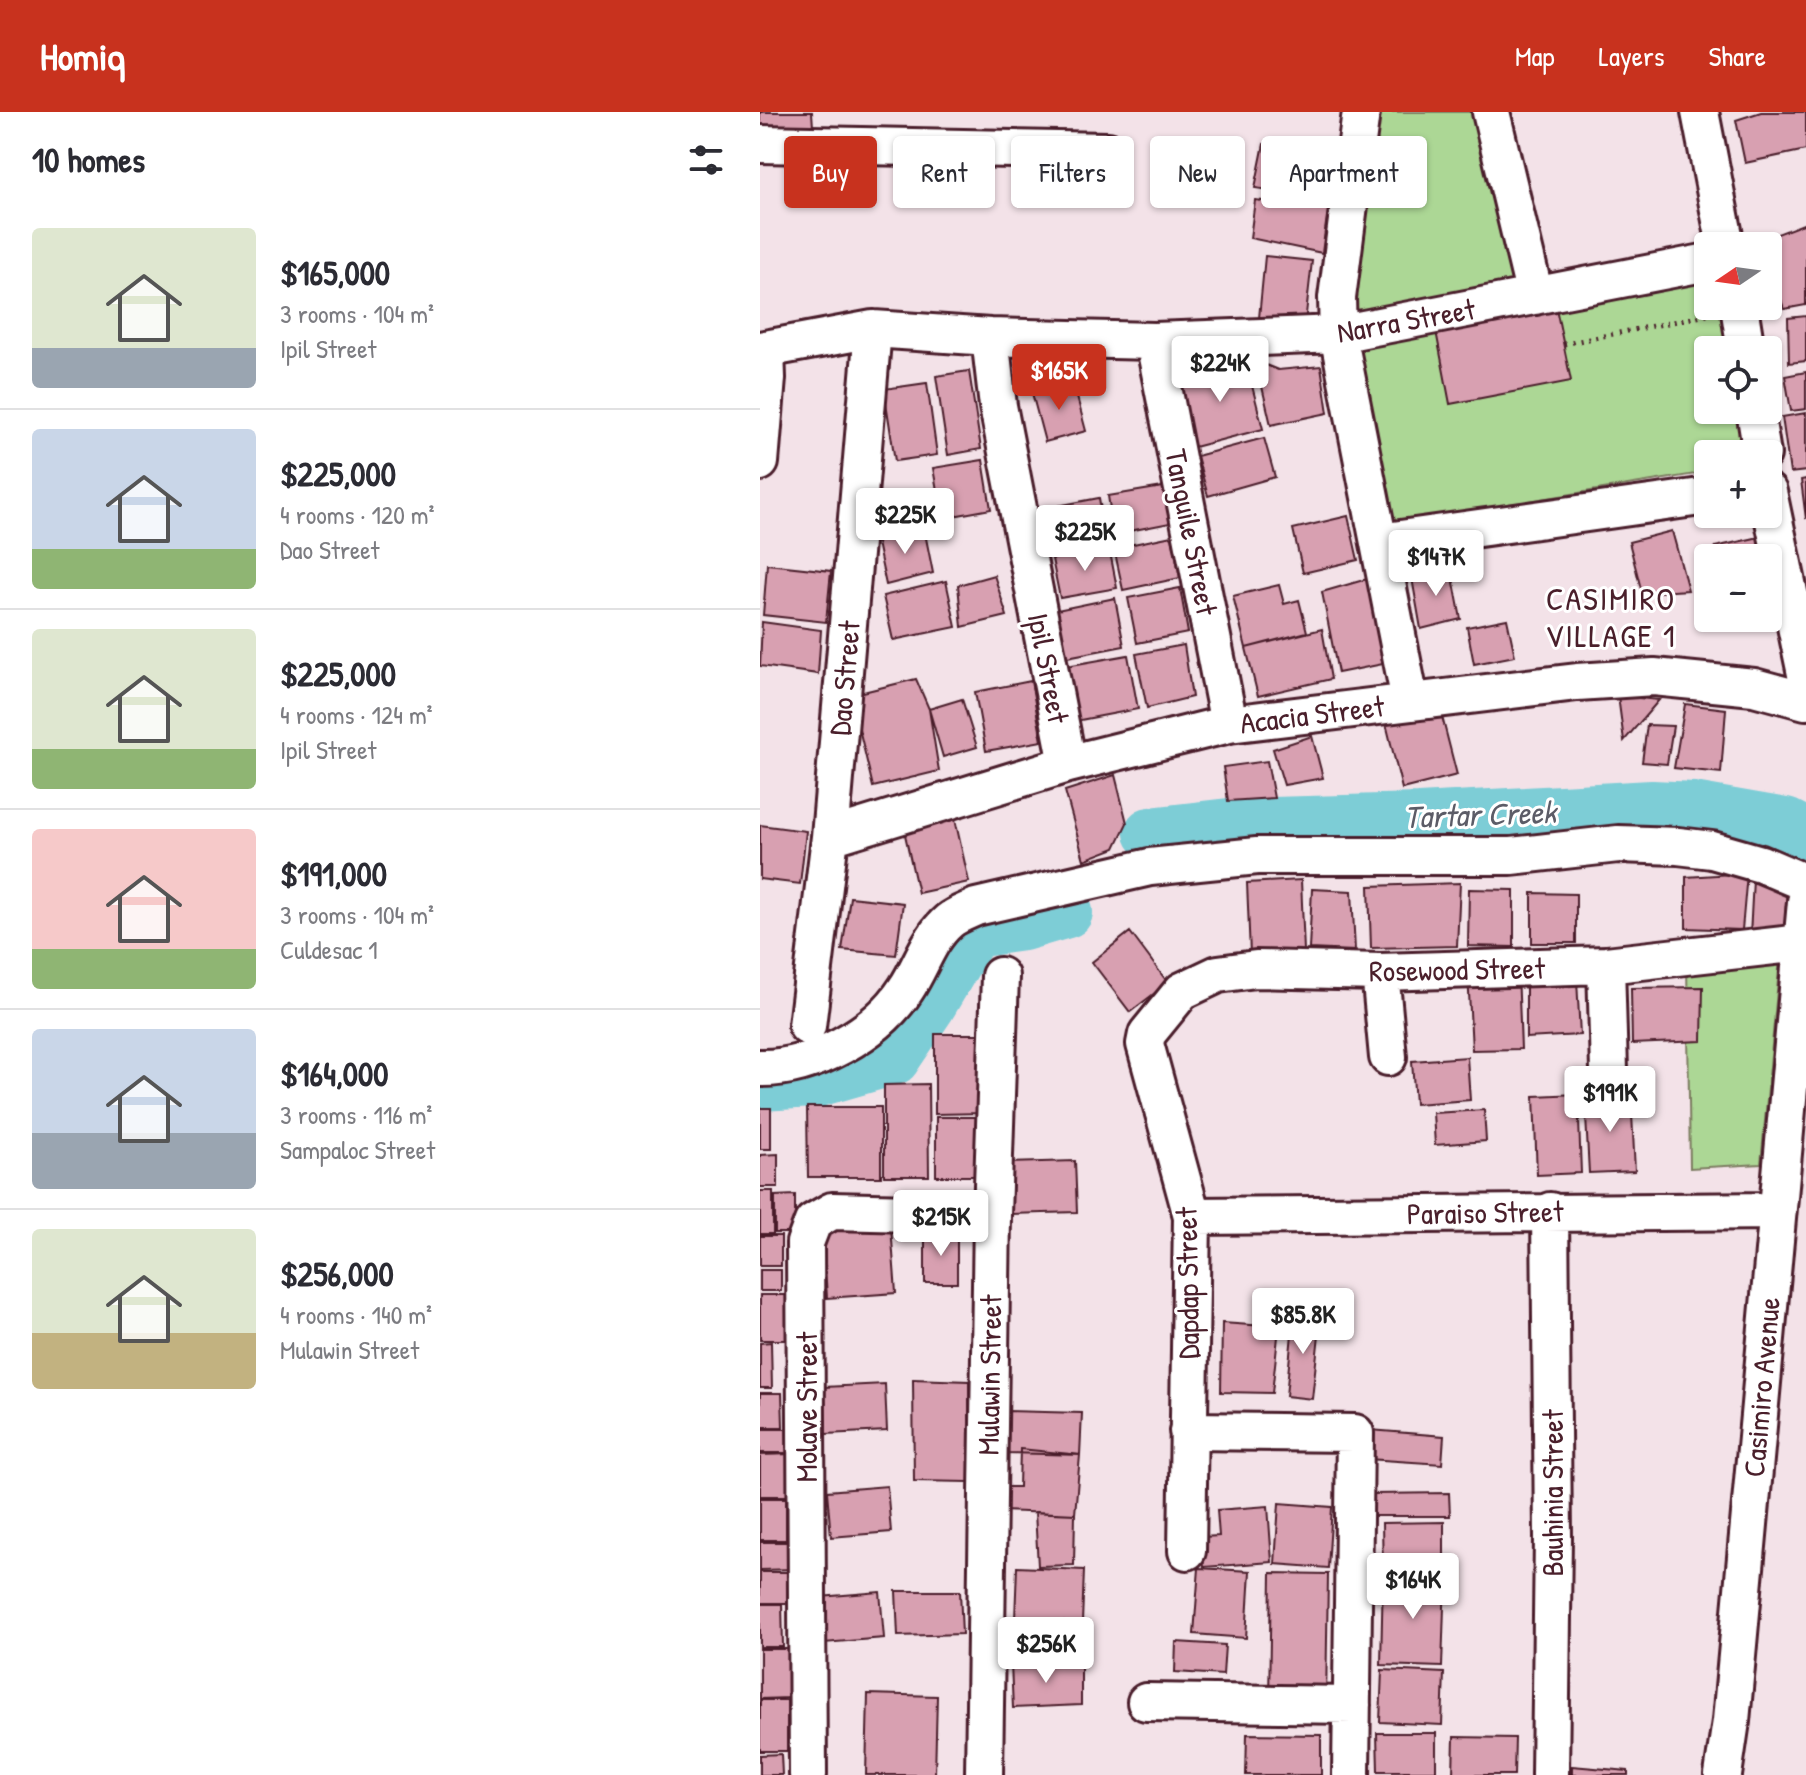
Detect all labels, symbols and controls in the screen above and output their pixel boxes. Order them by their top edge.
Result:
text: Homiq [40,30,125,82]
text: Map [1515,37,1555,75]
text: Layers [1599,37,1664,75]
text: Share [1708,37,1766,75]
chip: Buy [784,136,877,208]
chip: Rent [893,136,995,208]
chip: Filters [1011,136,1134,208]
chip: New [1150,136,1245,208]
chip: Apartment [1261,136,1427,208]
text: 10 homes [32,137,145,183]
icon: filters [684,138,728,182]
north arrow [1694,232,1782,320]
map controls [1694,232,1782,632]
text: $165,000 [280,250,390,296]
icon: home [96,260,192,356]
street label: Narra Street [1334,288,1479,352]
text: 3 rooms · 104 m² [280,296,434,331]
text: Ipil Street [280,331,377,366]
pin: $224K [1164,336,1276,404]
button: locate [1694,336,1782,424]
pin: $165K [1003,344,1115,412]
text: $224K [1190,344,1250,379]
text: $165K [1030,352,1088,387]
button: + [1694,440,1782,528]
street label: Tanguile Street [1156,446,1228,619]
text: $225,000 [280,451,396,497]
icon: home [96,461,192,557]
pin: $225K [849,488,961,556]
text: $225K [874,496,936,531]
text: 4 rooms · 120 m² [280,497,434,532]
pin: $225K [1029,505,1141,573]
text: $225K [1054,513,1116,548]
pin: $147K [1380,530,1492,598]
text: Dao Street [280,532,380,567]
text: $147K [1407,538,1465,573]
button: − [1694,544,1782,632]
district label: CASIMIRO VILLAGE 1 [1545,577,1677,657]
street label: Ipil Street [1019,610,1079,727]
street label: Dao Street [819,618,869,737]
text: $225,000 [280,651,396,697]
icon: home [96,661,192,757]
street label: Acacia Street [1238,685,1387,743]
text: 4 rooms · 124 m² [280,697,433,732]
text: Ipil Street [280,732,377,767]
water label: Tartar Creek [1403,790,1559,838]
text: $191,000 [280,851,387,897]
icon: home [96,861,192,957]
text: 3 rooms · 104 m² [280,897,434,932]
text: Culdesac 1 [280,932,378,967]
street label: Rosewood Street [1369,947,1546,991]
text: $164,000 [280,1051,388,1097]
icon: home [96,1061,192,1157]
pin: $191K [1554,1066,1666,1134]
text: $191K [1582,1074,1638,1109]
text: 3 rooms · 116 m² [280,1097,432,1132]
text: Sampaloc Street [280,1132,435,1167]
pin: $215K [885,1190,997,1258]
street label: Paraiso Street [1406,1191,1564,1233]
text: $215K [911,1198,971,1233]
street label: Dapdap Street [1166,1206,1208,1359]
text: $256,000 [280,1251,394,1297]
icon: home [96,1261,192,1357]
pin: $85.8K [1238,1288,1368,1356]
street label: Mulawin Street [968,1294,1010,1456]
street label: Casimiro Avenue [1733,1295,1789,1479]
text: $85.8K [1270,1296,1336,1331]
text: 4 rooms · 140 m² [280,1297,432,1332]
street label: Molave Street [786,1331,826,1482]
text: Mulawin Street [280,1332,419,1367]
street label: Bauhinia Street [1532,1409,1572,1577]
pin: $164K [1357,1553,1469,1621]
text: $164K [1385,1561,1441,1596]
pin: $256K [990,1617,1102,1685]
text: $256K [1016,1625,1076,1660]

